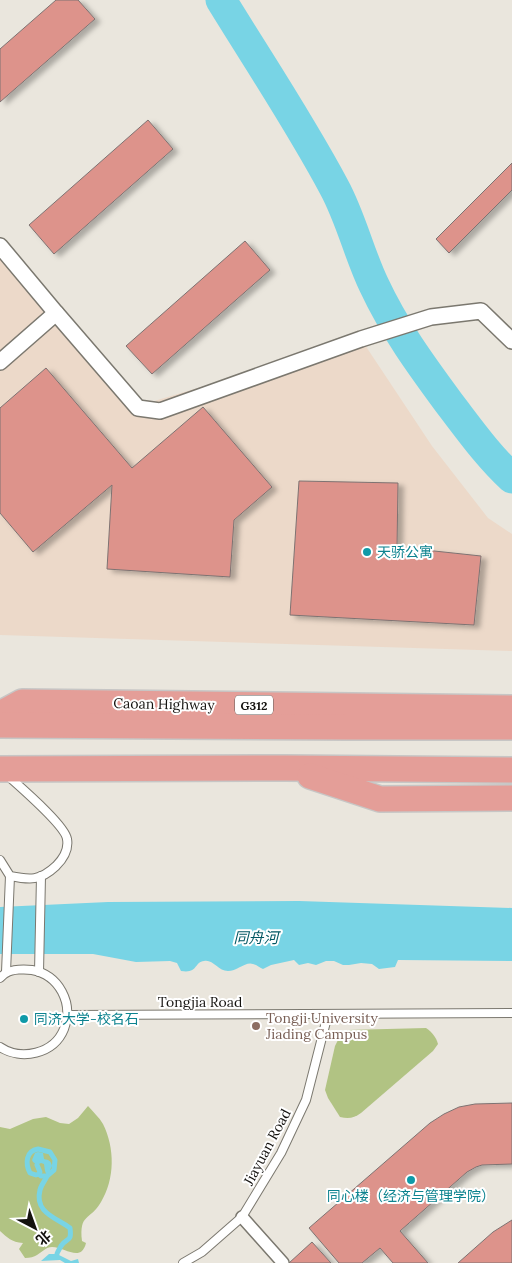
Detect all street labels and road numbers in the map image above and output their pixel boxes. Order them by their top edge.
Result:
street label: Caoan Highway [113,694,215,714]
road number: G312 [235,696,273,714]
street label: Tongjia Road [158,993,242,1011]
street label: Jiayuan Road [239,1106,295,1189]

